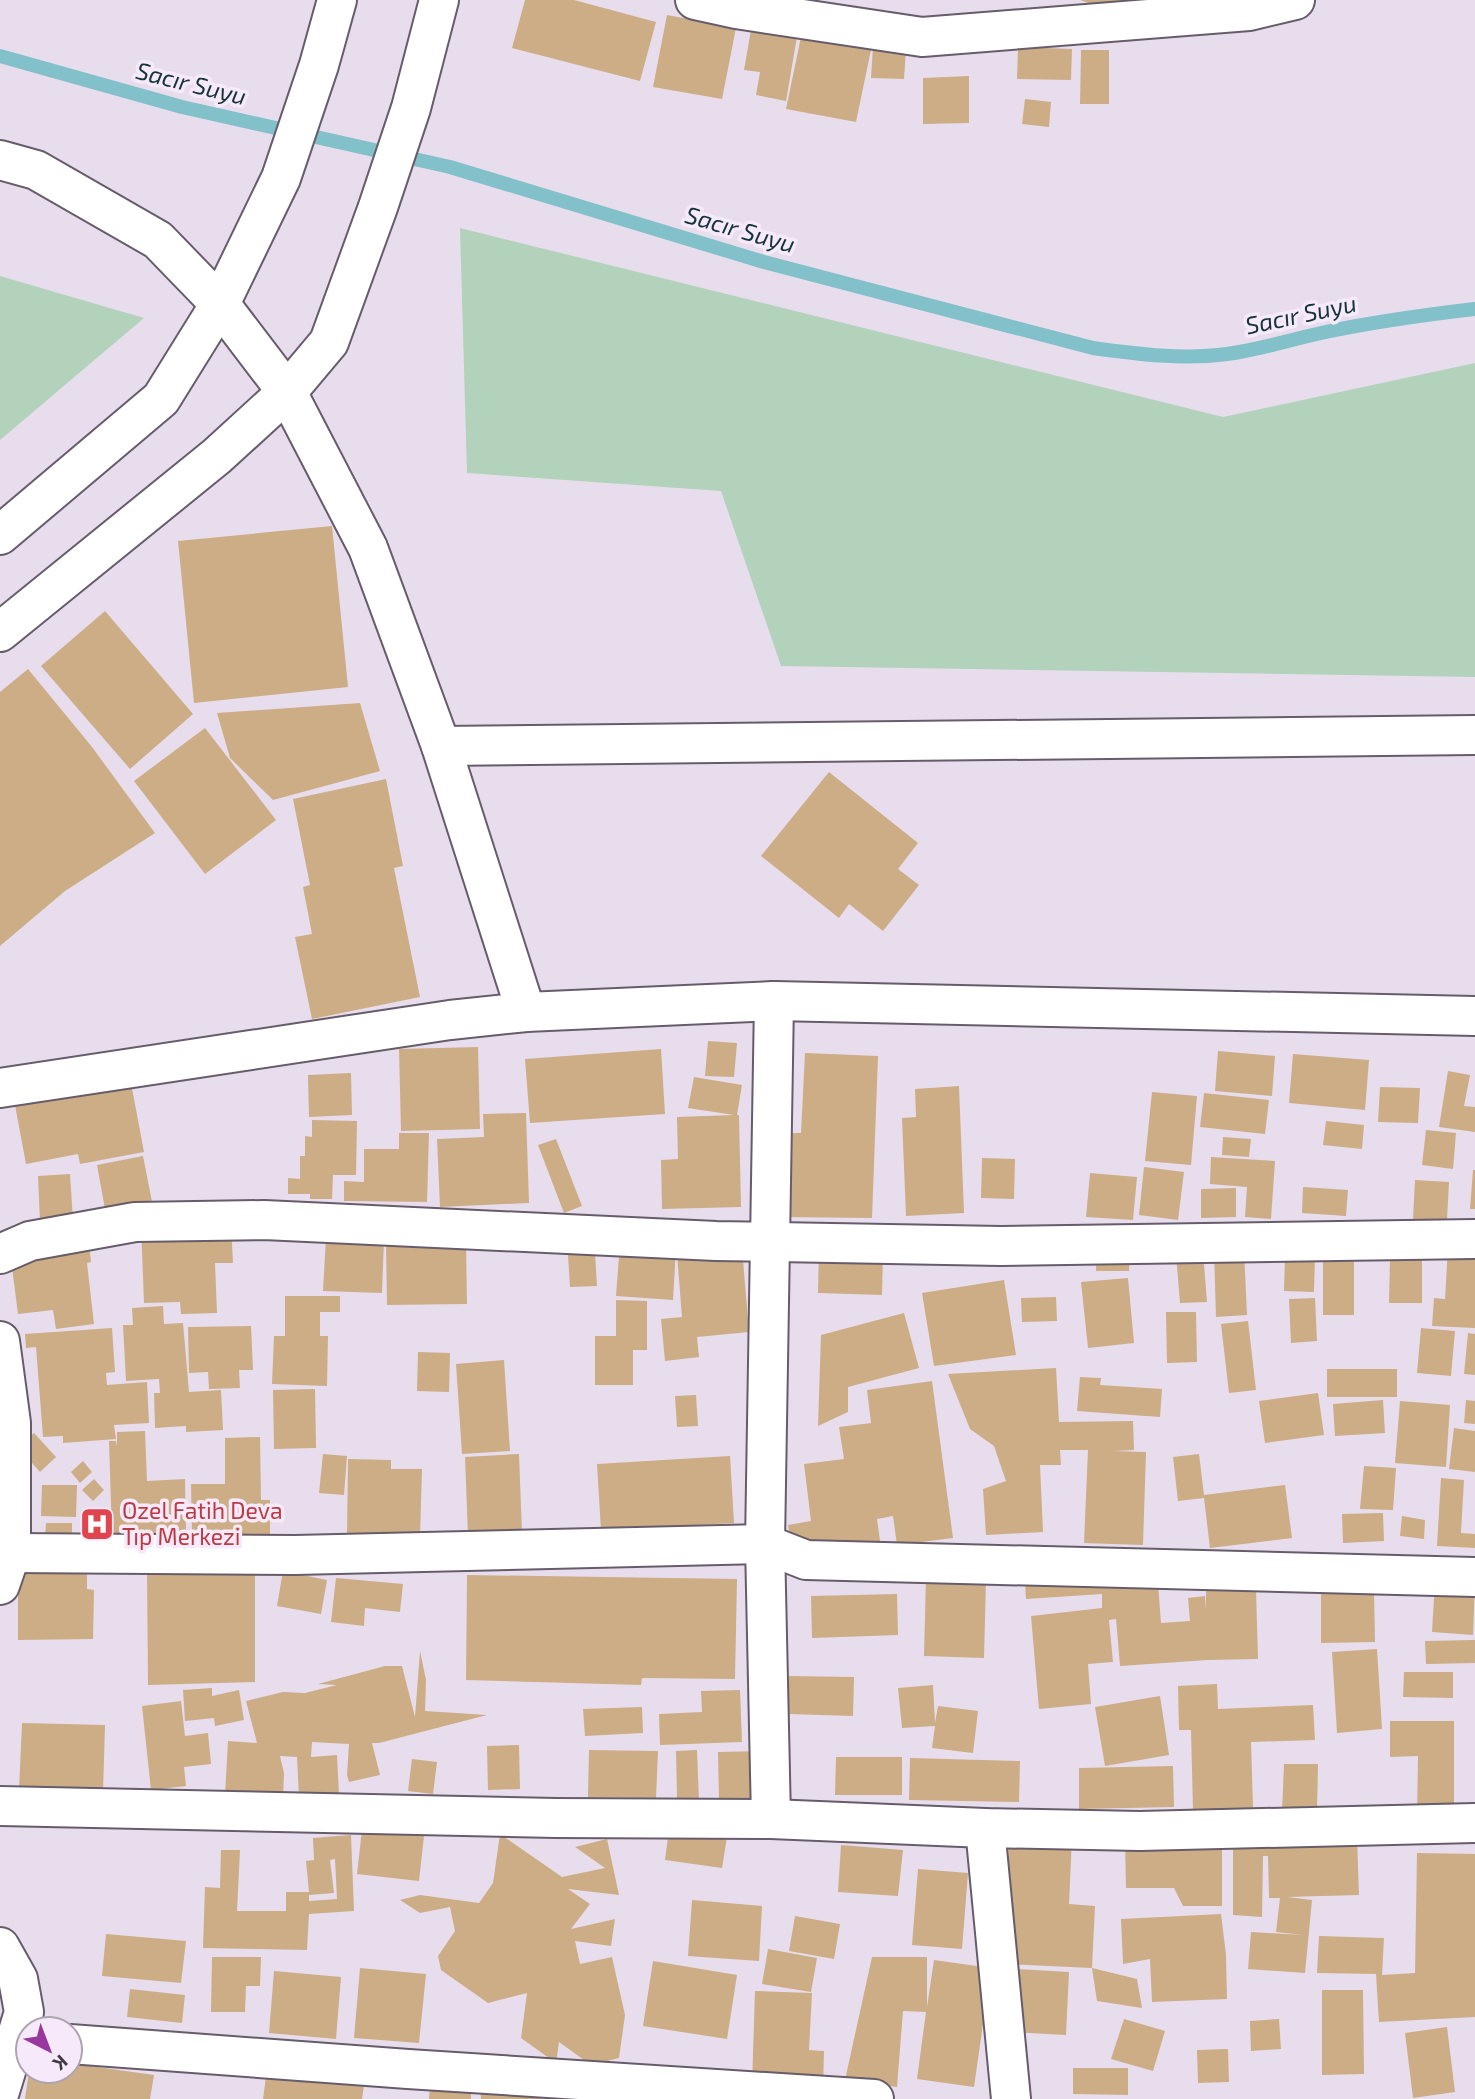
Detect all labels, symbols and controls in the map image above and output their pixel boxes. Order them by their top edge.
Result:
water label: Sacır Suyu [133,55,250,110]
water label: Sacır Suyu [682,199,799,258]
water label: Sacır Suyu [1243,288,1359,339]
place label: Ozel Fatih Deva Tıp Merkezi [122,1496,283,1550]
hospital icon: Ozel Fatih Deva Tıp Merkezi [78,1505,116,1543]
north arrow [14,2015,84,2085]
text: K [49,2050,73,2076]

